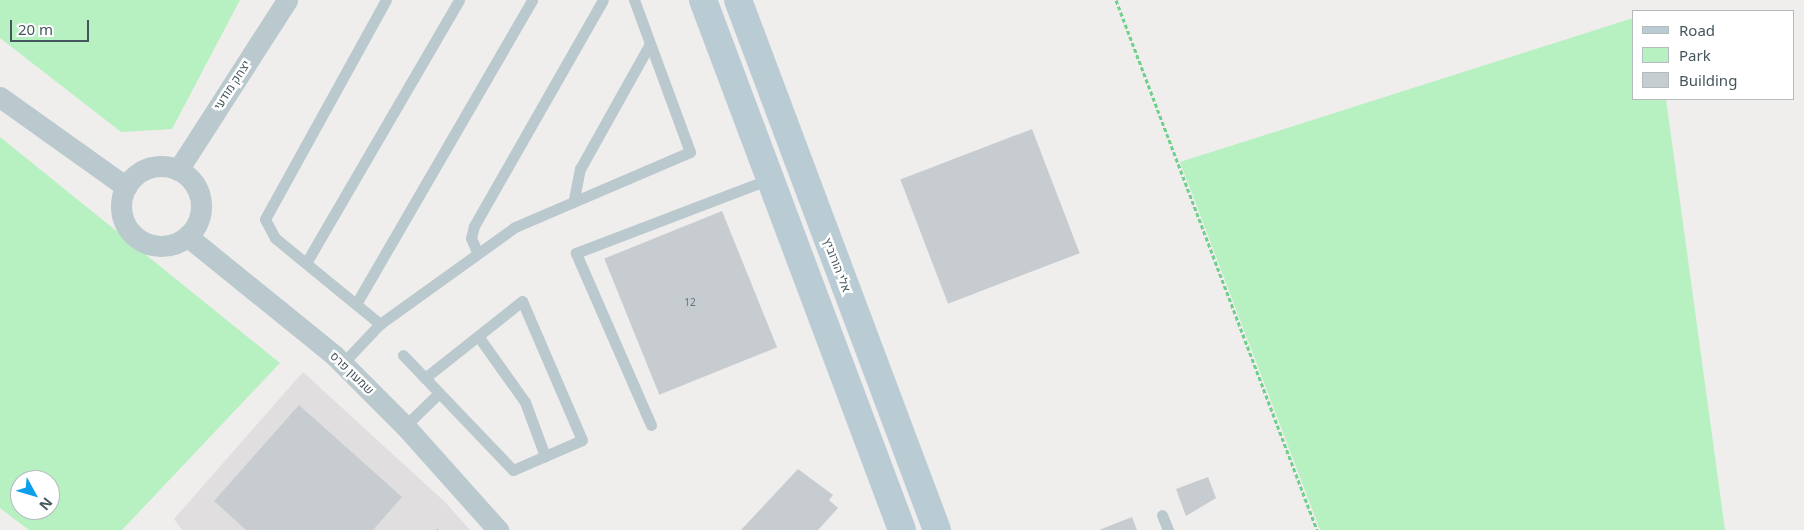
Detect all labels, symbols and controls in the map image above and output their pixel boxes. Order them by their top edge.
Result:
scale bar [12,10,91,42]
legend [1632,10,1794,100]
text: 20 m [18,19,53,39]
text: Road [1679,20,1715,40]
text: Park [1679,45,1711,65]
street label: יצחק מודעי [211,58,253,112]
text: Building [1679,70,1737,90]
street label: אלי הורוביץ [820,236,854,294]
house number: 12 [684,297,696,309]
street label: שמעון פרס [327,349,377,397]
north arrow [10,470,60,520]
text: N [35,494,57,515]

